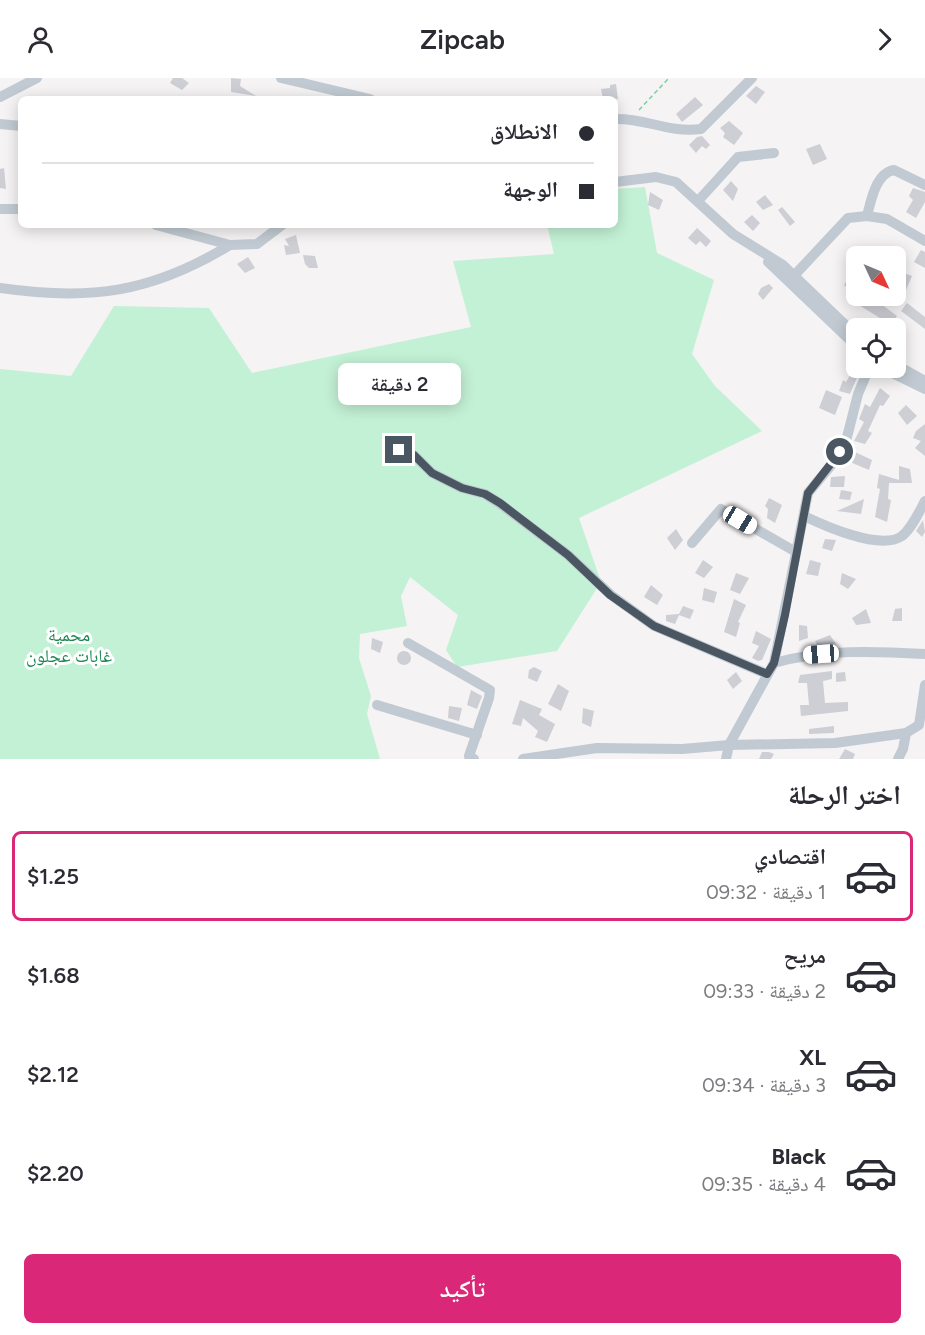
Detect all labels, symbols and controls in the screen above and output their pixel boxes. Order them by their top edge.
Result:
icon: person [24,23,57,56]
text: Zipcab [420,23,505,56]
icon: forward [868,23,901,56]
text: الانطلاق [490,118,558,145]
text: الوجهة [503,176,558,203]
north arrow [846,246,906,306]
map controls [846,246,906,378]
button: locate [846,318,906,378]
callout: 2 دقيقة [338,363,460,405]
text: 2 دقيقة [371,372,428,396]
route end [385,436,412,463]
route start [826,438,853,465]
car [720,503,760,537]
park label: محمية غابات عجلون [26,624,112,667]
car [802,644,840,664]
text: اختر الرحلة [788,778,901,811]
text: اقتصادي [754,843,826,870]
icon: car [844,849,898,903]
text: $1.25 [27,863,79,890]
text: 1 دقيقة · 09:32 [706,880,826,904]
text: مريح [783,942,826,969]
icon: car [844,948,898,1002]
text: $1.68 [27,962,80,989]
text: 2 دقيقة · 09:33 [703,979,826,1003]
text: XL [799,1044,826,1071]
icon: car [844,1047,898,1101]
text: $2.12 [27,1061,79,1088]
text: 3 دقيقة · 09:34 [702,1073,826,1097]
text: Black [772,1143,826,1170]
icon: car [844,1146,898,1200]
text: $2.20 [27,1160,84,1187]
text: 4 دقيقة · 09:35 [701,1172,826,1196]
button: تأكيد [24,1254,901,1323]

